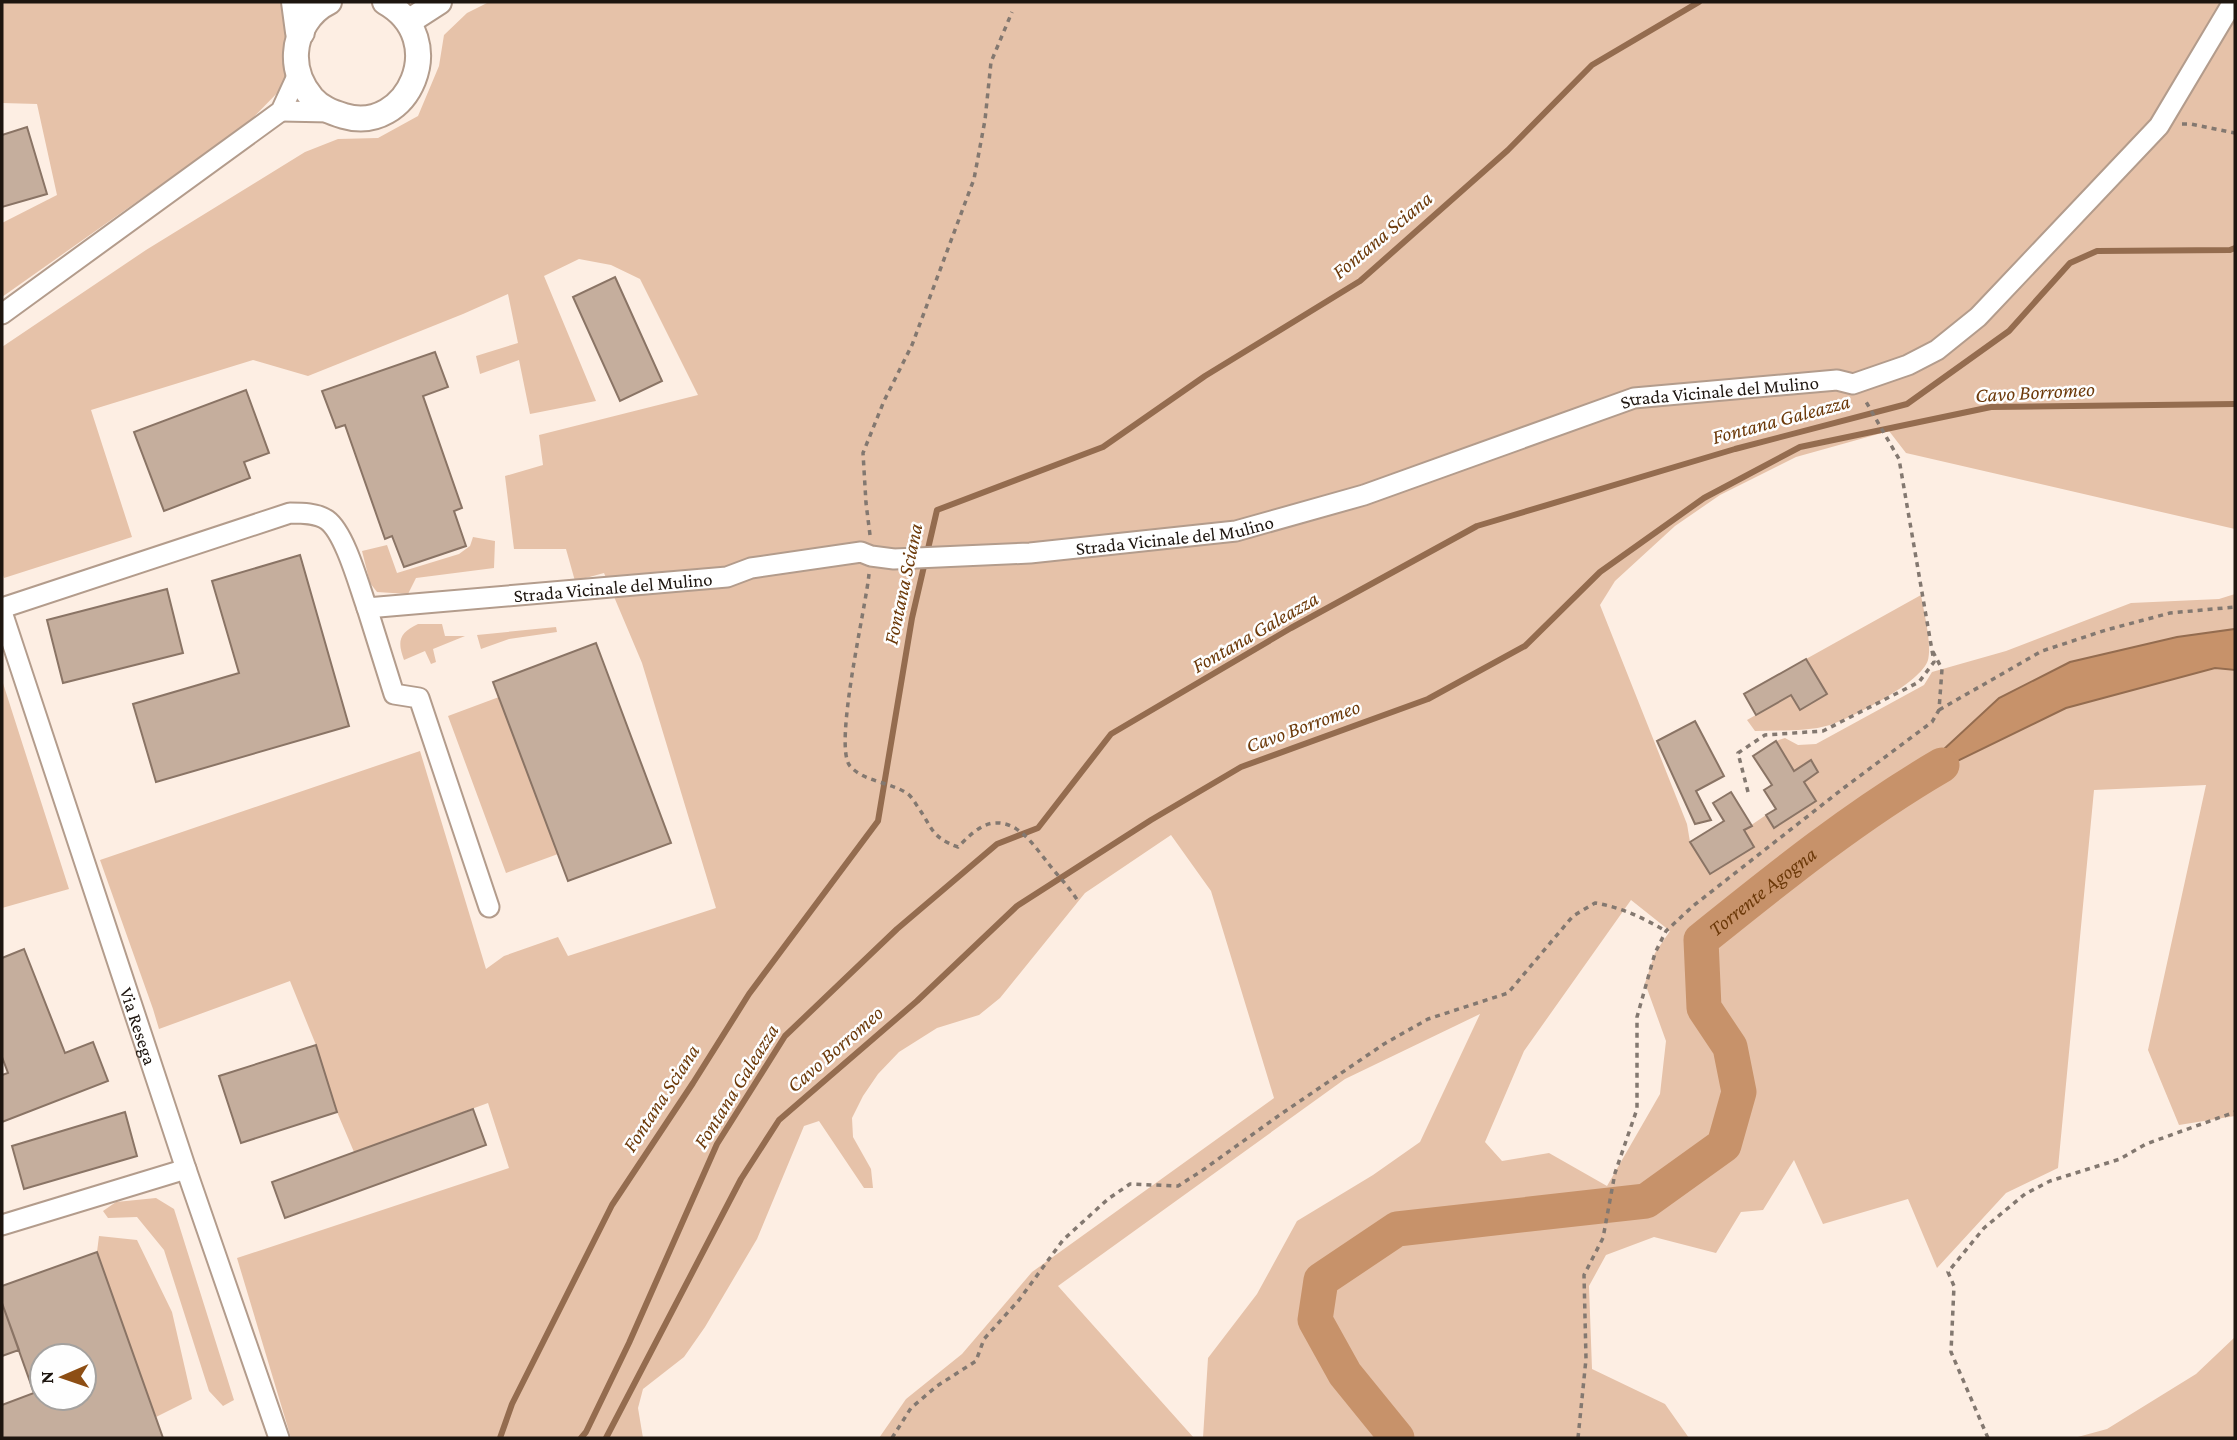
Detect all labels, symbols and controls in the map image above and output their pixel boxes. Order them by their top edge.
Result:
water label: Fontana Sciana [1327,186,1437,284]
street label: Strada Vicinale del Mulino [1617,372,1820,413]
water label: Cavo Borromeo [1975,377,2096,407]
water label: Fontana Galeazza [1709,389,1853,449]
street label: Strada Vicinale del Mulino [1075,511,1276,559]
water label: Fontana Sciana [878,521,928,647]
street label: Strada Vicinale del Mulino [513,568,713,606]
water label: Fontana Galeazza [1187,586,1323,678]
water label: Cavo Borromeo [1243,694,1363,758]
water label: Torrente Agogna [1704,842,1821,941]
street label: Via Resega [116,985,161,1068]
water label: Cavo Borromeo [782,1001,888,1097]
water label: Fontana Galeazza [688,1019,784,1153]
water label: Fontana Sciana [617,1040,705,1156]
north arrow [28,1342,98,1412]
text: N [36,1371,57,1384]

